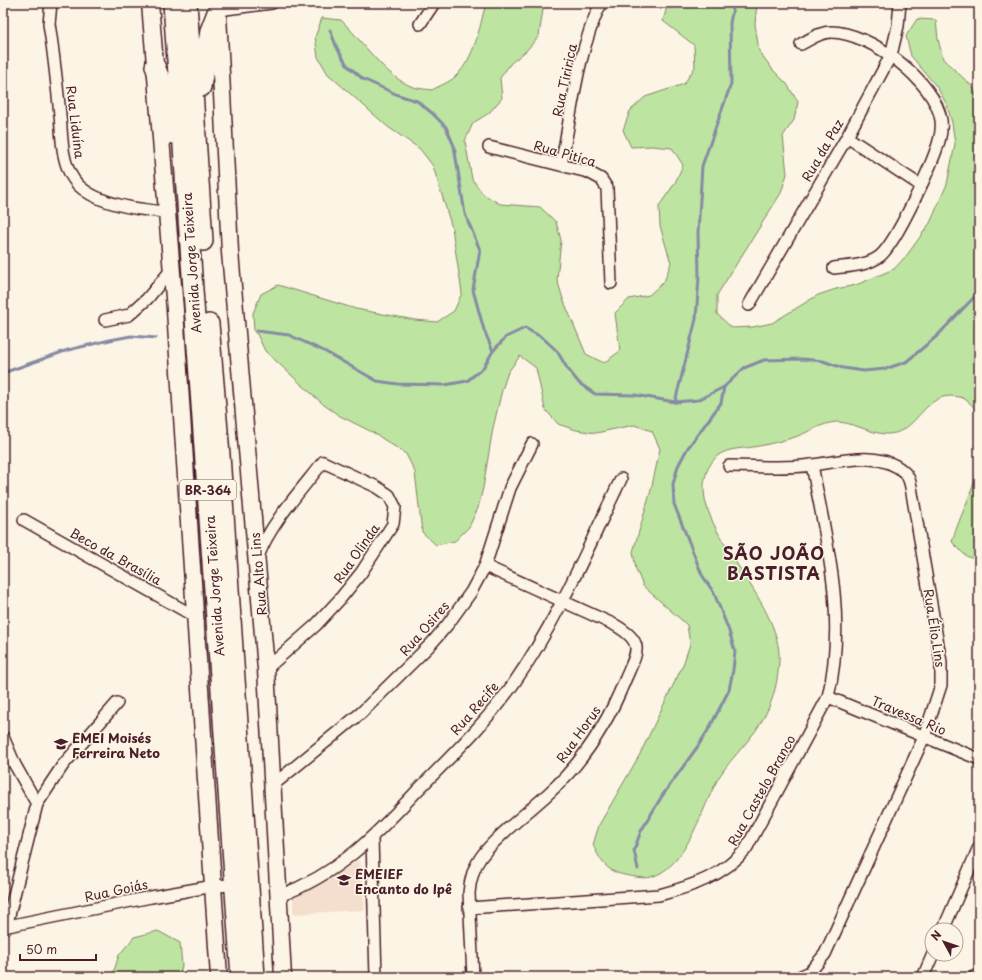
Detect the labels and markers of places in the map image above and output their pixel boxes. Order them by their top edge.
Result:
place label: EMEI Moisés Ferreira Neto [72,728,160,762]
school or university icon: EMEI Moisés Ferreira Neto [53,736,69,752]
place label: EMEIEF Encanto do Ipê [355,864,452,898]
school or university icon: EMEIEF Encanto do Ipê [336,872,352,888]

